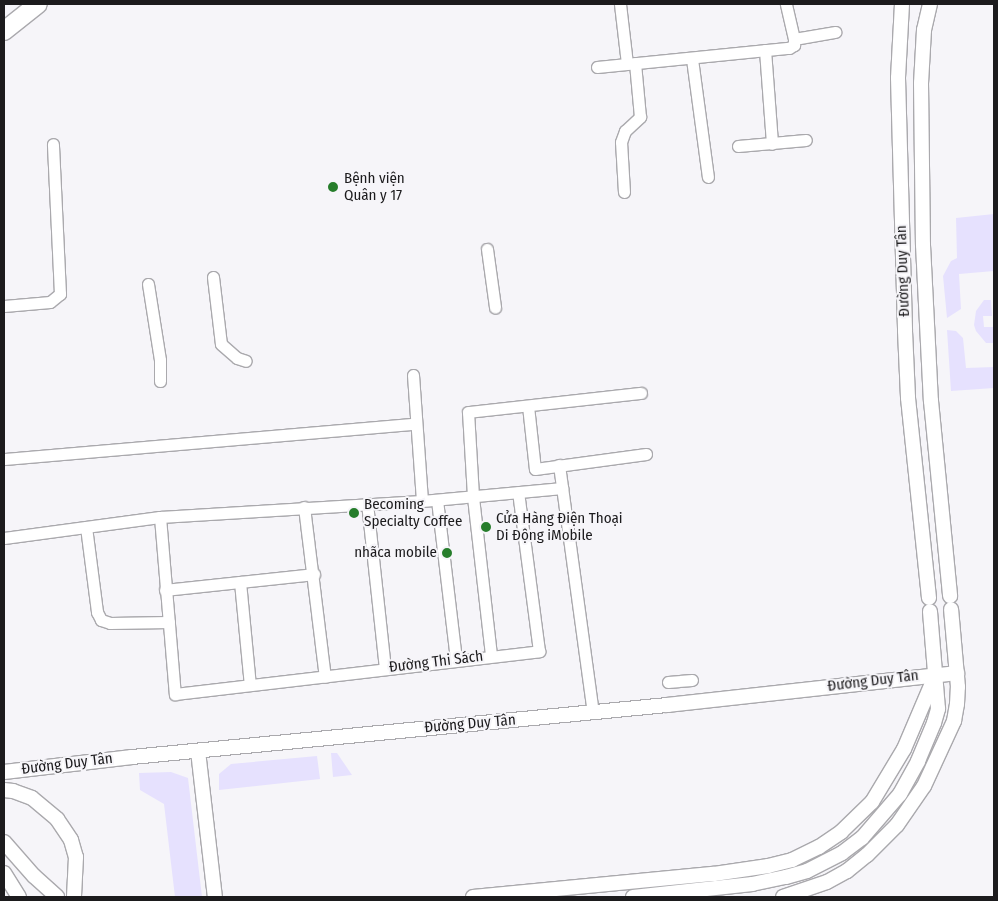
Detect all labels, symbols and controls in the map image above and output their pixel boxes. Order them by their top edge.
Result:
place label: Bệnh viện Quân y 17 [344,169,405,204]
marker: Bệnh viện Quân y 17 [326,180,340,194]
street label: Đường Duy Tân [892,225,914,317]
place label: Becoming Specialty Coffee [364,495,462,530]
marker: Becoming Specialty Coffee [348,507,360,519]
place label: Cửa Hàng Điện Thoại Di Động iMobile [496,509,623,544]
marker: Cửa Hàng Điện Thoại Di Động iMobile [480,521,492,533]
place label: nhãca mobile [354,544,437,562]
marker: nhãca mobile [441,547,453,559]
street label: Đường Thi Sách [388,647,484,677]
street label: Đường Duy Tân [826,666,920,696]
street label: Đường Duy Tân [424,711,516,737]
street label: Đường Duy Tân [20,749,114,779]

